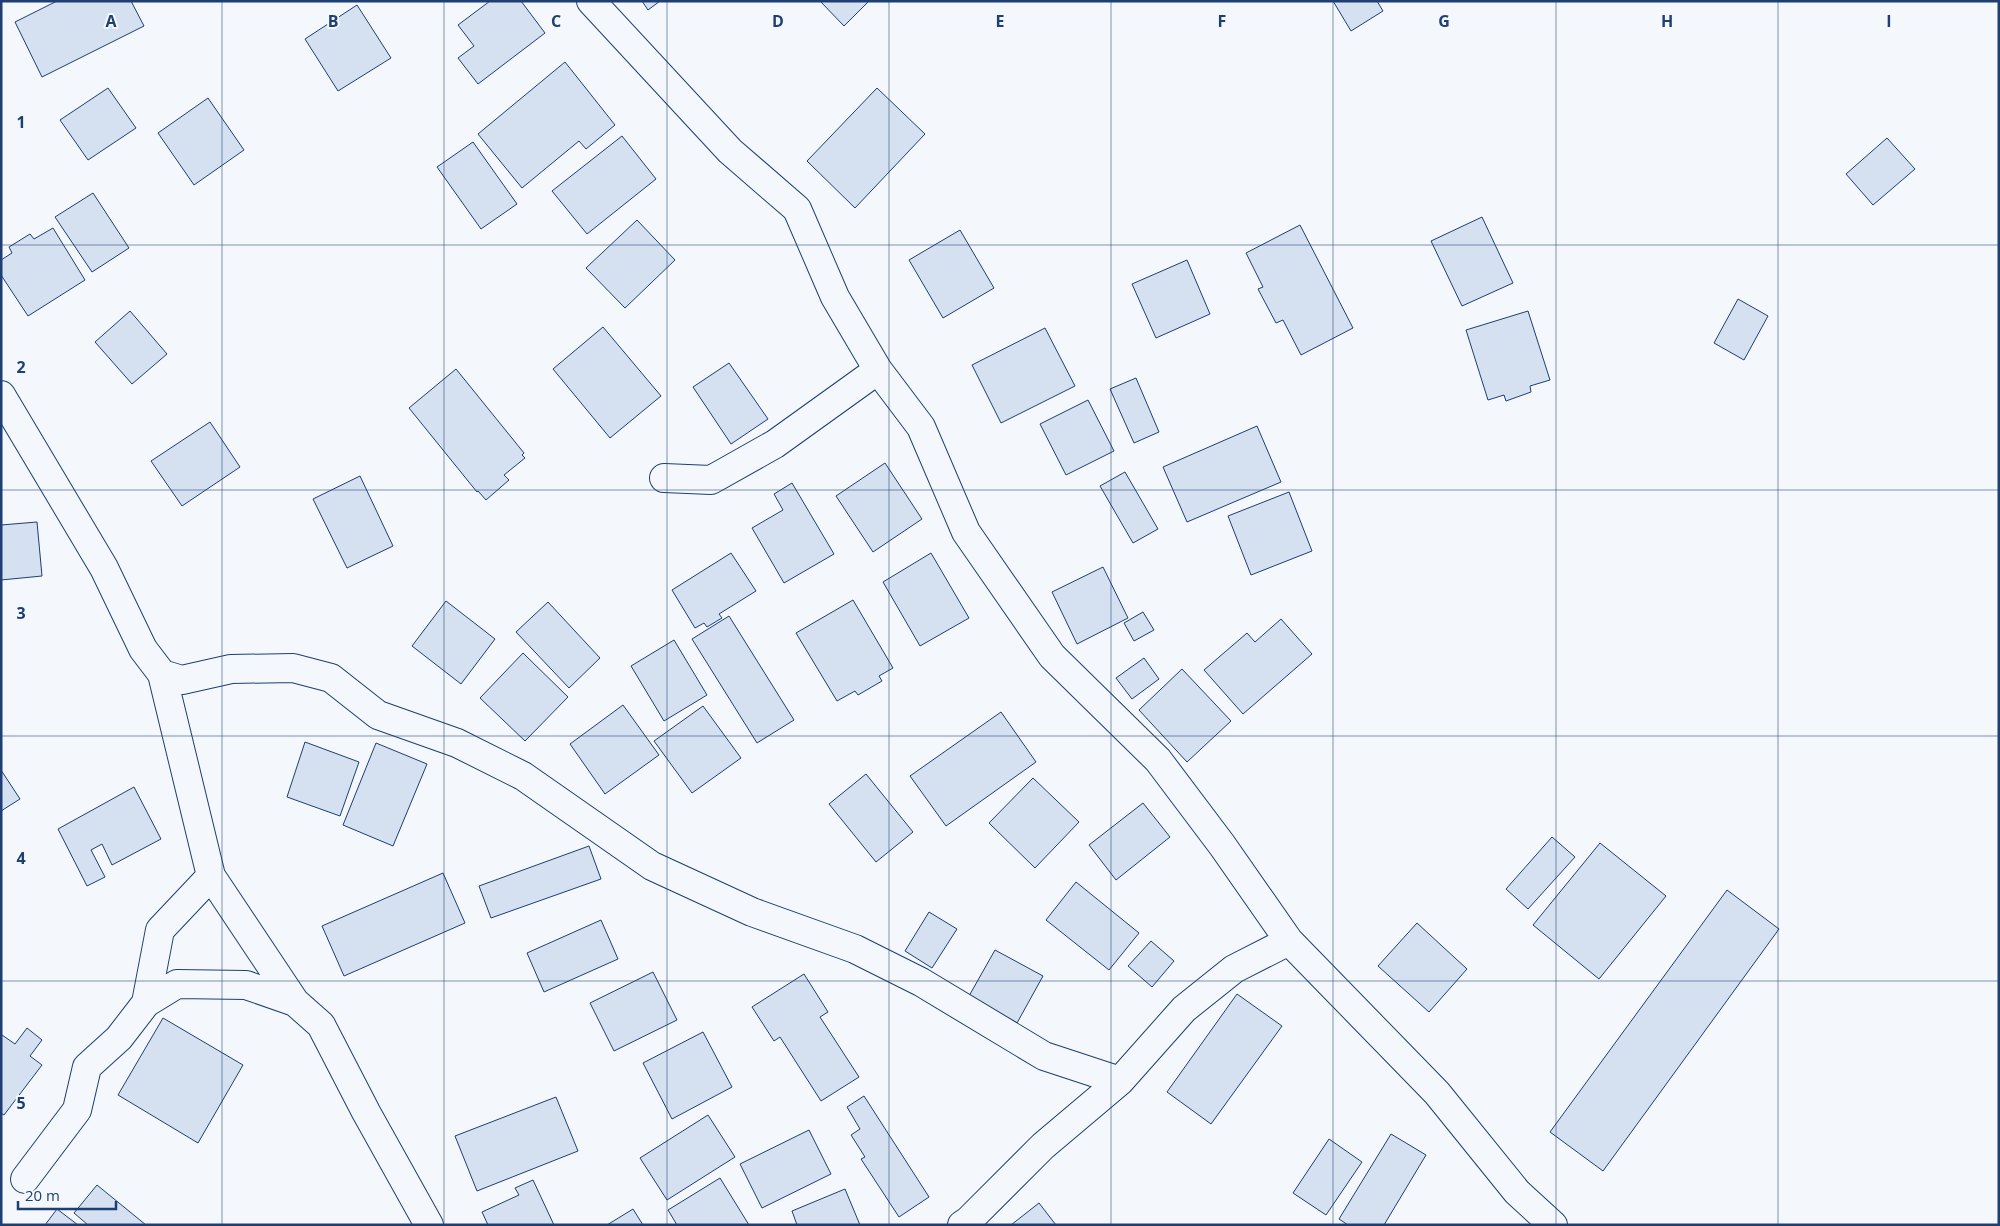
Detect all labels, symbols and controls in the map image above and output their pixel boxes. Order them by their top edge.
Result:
text: A [105,10,117,32]
text: B [328,10,338,32]
text: C [551,10,561,32]
text: D [772,10,784,32]
text: E [996,10,1005,32]
text: F [1218,10,1226,32]
text: G [1438,10,1450,32]
text: H [1661,10,1673,32]
text: I [1886,10,1892,32]
text: 1 [16,111,26,133]
text: 2 [16,356,26,378]
text: 3 [16,602,26,624]
text: 4 [16,847,26,869]
text: 5 [16,1092,26,1114]
scale bar [18,1178,115,1210]
text: 20 m [25,1185,60,1205]

